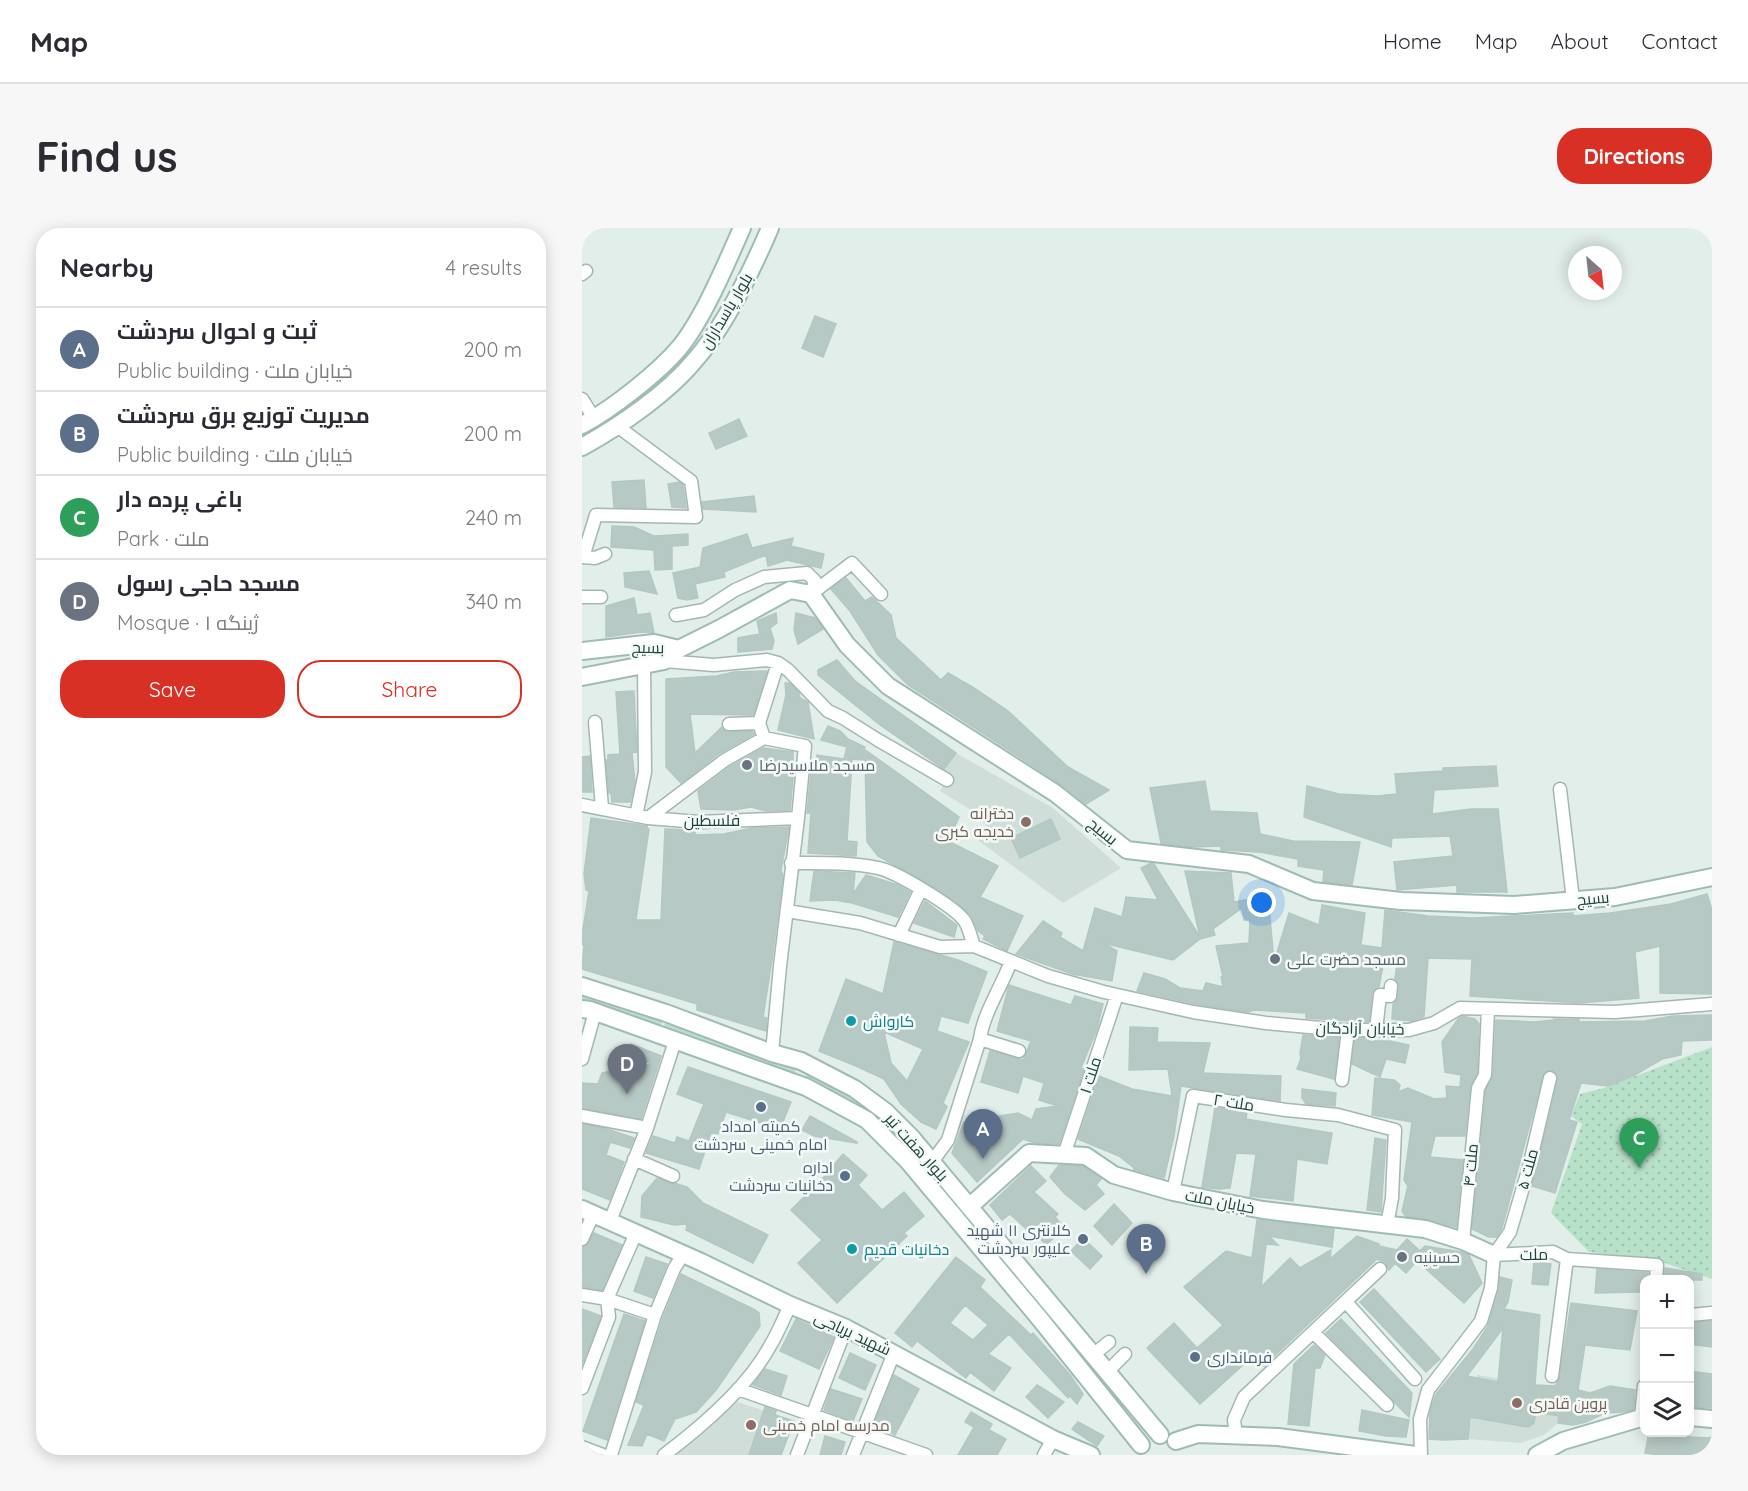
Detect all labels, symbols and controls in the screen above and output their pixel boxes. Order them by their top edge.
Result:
text: Map [30,24,88,59]
text: Home [1383,28,1442,54]
text: Map [1475,28,1518,54]
text: About [1551,28,1609,54]
text: Contact [1642,28,1718,54]
button: Directions [1557,128,1712,184]
text: Find us [36,130,178,183]
north arrow [1568,246,1622,300]
text: Nearby [60,251,154,284]
text: 4 results [446,255,522,280]
street label: بلوار پاسداران [695,269,758,354]
text: ثبت و احوال سردشت [117,317,317,345]
text: A [73,337,86,362]
text: 200 m [463,337,522,362]
text: Public building · خیابان ملت [117,358,353,383]
text: مدیریت توزیع برق سردشت [117,401,370,429]
text: B [73,421,86,446]
text: 200 m [463,421,522,446]
text: Public building · خیابان ملت [117,442,353,467]
text: باغی پرده دار [117,485,242,513]
text: C [73,505,86,530]
text: 240 m [465,505,522,530]
text: Park · ملت [117,526,210,551]
text: مسجد حاجی رسول [117,569,300,597]
text: D [72,589,87,614]
text: 340 m [465,589,522,614]
text: Mosque · ژینگه ۱ [117,610,258,635]
street label: بسیج [631,637,665,659]
button: Save [60,660,285,718]
button: Share [297,660,522,718]
place label: مسجد ملاسیدرضا [759,755,875,775]
marker: مسجد ملاسیدرضا [740,758,754,772]
place label: دخترانه خدیجه کبری [935,803,1014,842]
street label: فلسطین [684,810,740,831]
street label: بسیج [1083,813,1122,851]
marker: دخترانه خدیجه کبری [1019,815,1033,829]
street label: بسیج [1576,887,1610,911]
your location [1247,888,1276,917]
place label: مسجد حضرت علی [1287,949,1406,970]
marker: مسجد حضرت علی [1268,952,1282,966]
place label: کارواش [863,1011,914,1032]
marker: کارواش [844,1014,858,1028]
street label: خیابان آزادگان [1315,1017,1405,1040]
pin: D [608,1044,646,1094]
street label: ملت ۱ [1075,1054,1105,1096]
street label: ملت ۲ [1212,1089,1256,1115]
marker: کمیته امداد امام خمینی سردشت [754,1100,768,1114]
street label: بلوار هفت تیر [880,1108,953,1185]
pin: A [964,1110,1002,1159]
place label: کمیته امداد امام خمینی سردشت [694,1116,828,1156]
pin: C [1620,1118,1658,1168]
street label: ملت ۴ [1458,1143,1482,1187]
street label: ملت ۵ [1512,1146,1542,1192]
place label: اداره دخانیات سردشت [729,1157,833,1195]
marker: اداره دخانیات سردشت [838,1169,852,1183]
street label: خیابان ملت [1183,1184,1257,1219]
place label: کلانتری ۱۱ شهید علیپور سردشت [966,1220,1071,1259]
pin: B [1126,1224,1166,1274]
marker: کلانتری ۱۱ شهید علیپور سردشت [1076,1232,1090,1246]
place label: دخانیات قدیم [864,1239,949,1261]
marker: دخانیات قدیم [845,1242,859,1256]
street label: ملت [1520,1244,1548,1264]
place label: حسینیه [1414,1247,1460,1267]
marker: حسینیه [1395,1250,1409,1264]
map controls [1640,1275,1694,1437]
button: + [1640,1275,1694,1329]
street label: شهید بریاجی [811,1307,895,1360]
button: − [1640,1329,1694,1383]
place label: فرمانداری [1207,1347,1272,1368]
marker: فرمانداری [1188,1350,1202,1364]
button: layers [1640,1383,1694,1437]
place label: پروین قادری [1529,1393,1608,1415]
marker: پروین قادری [1510,1396,1524,1410]
place label: مدرسه امام خمینی [763,1415,890,1437]
marker: مدرسه امام خمینی [744,1418,758,1432]

